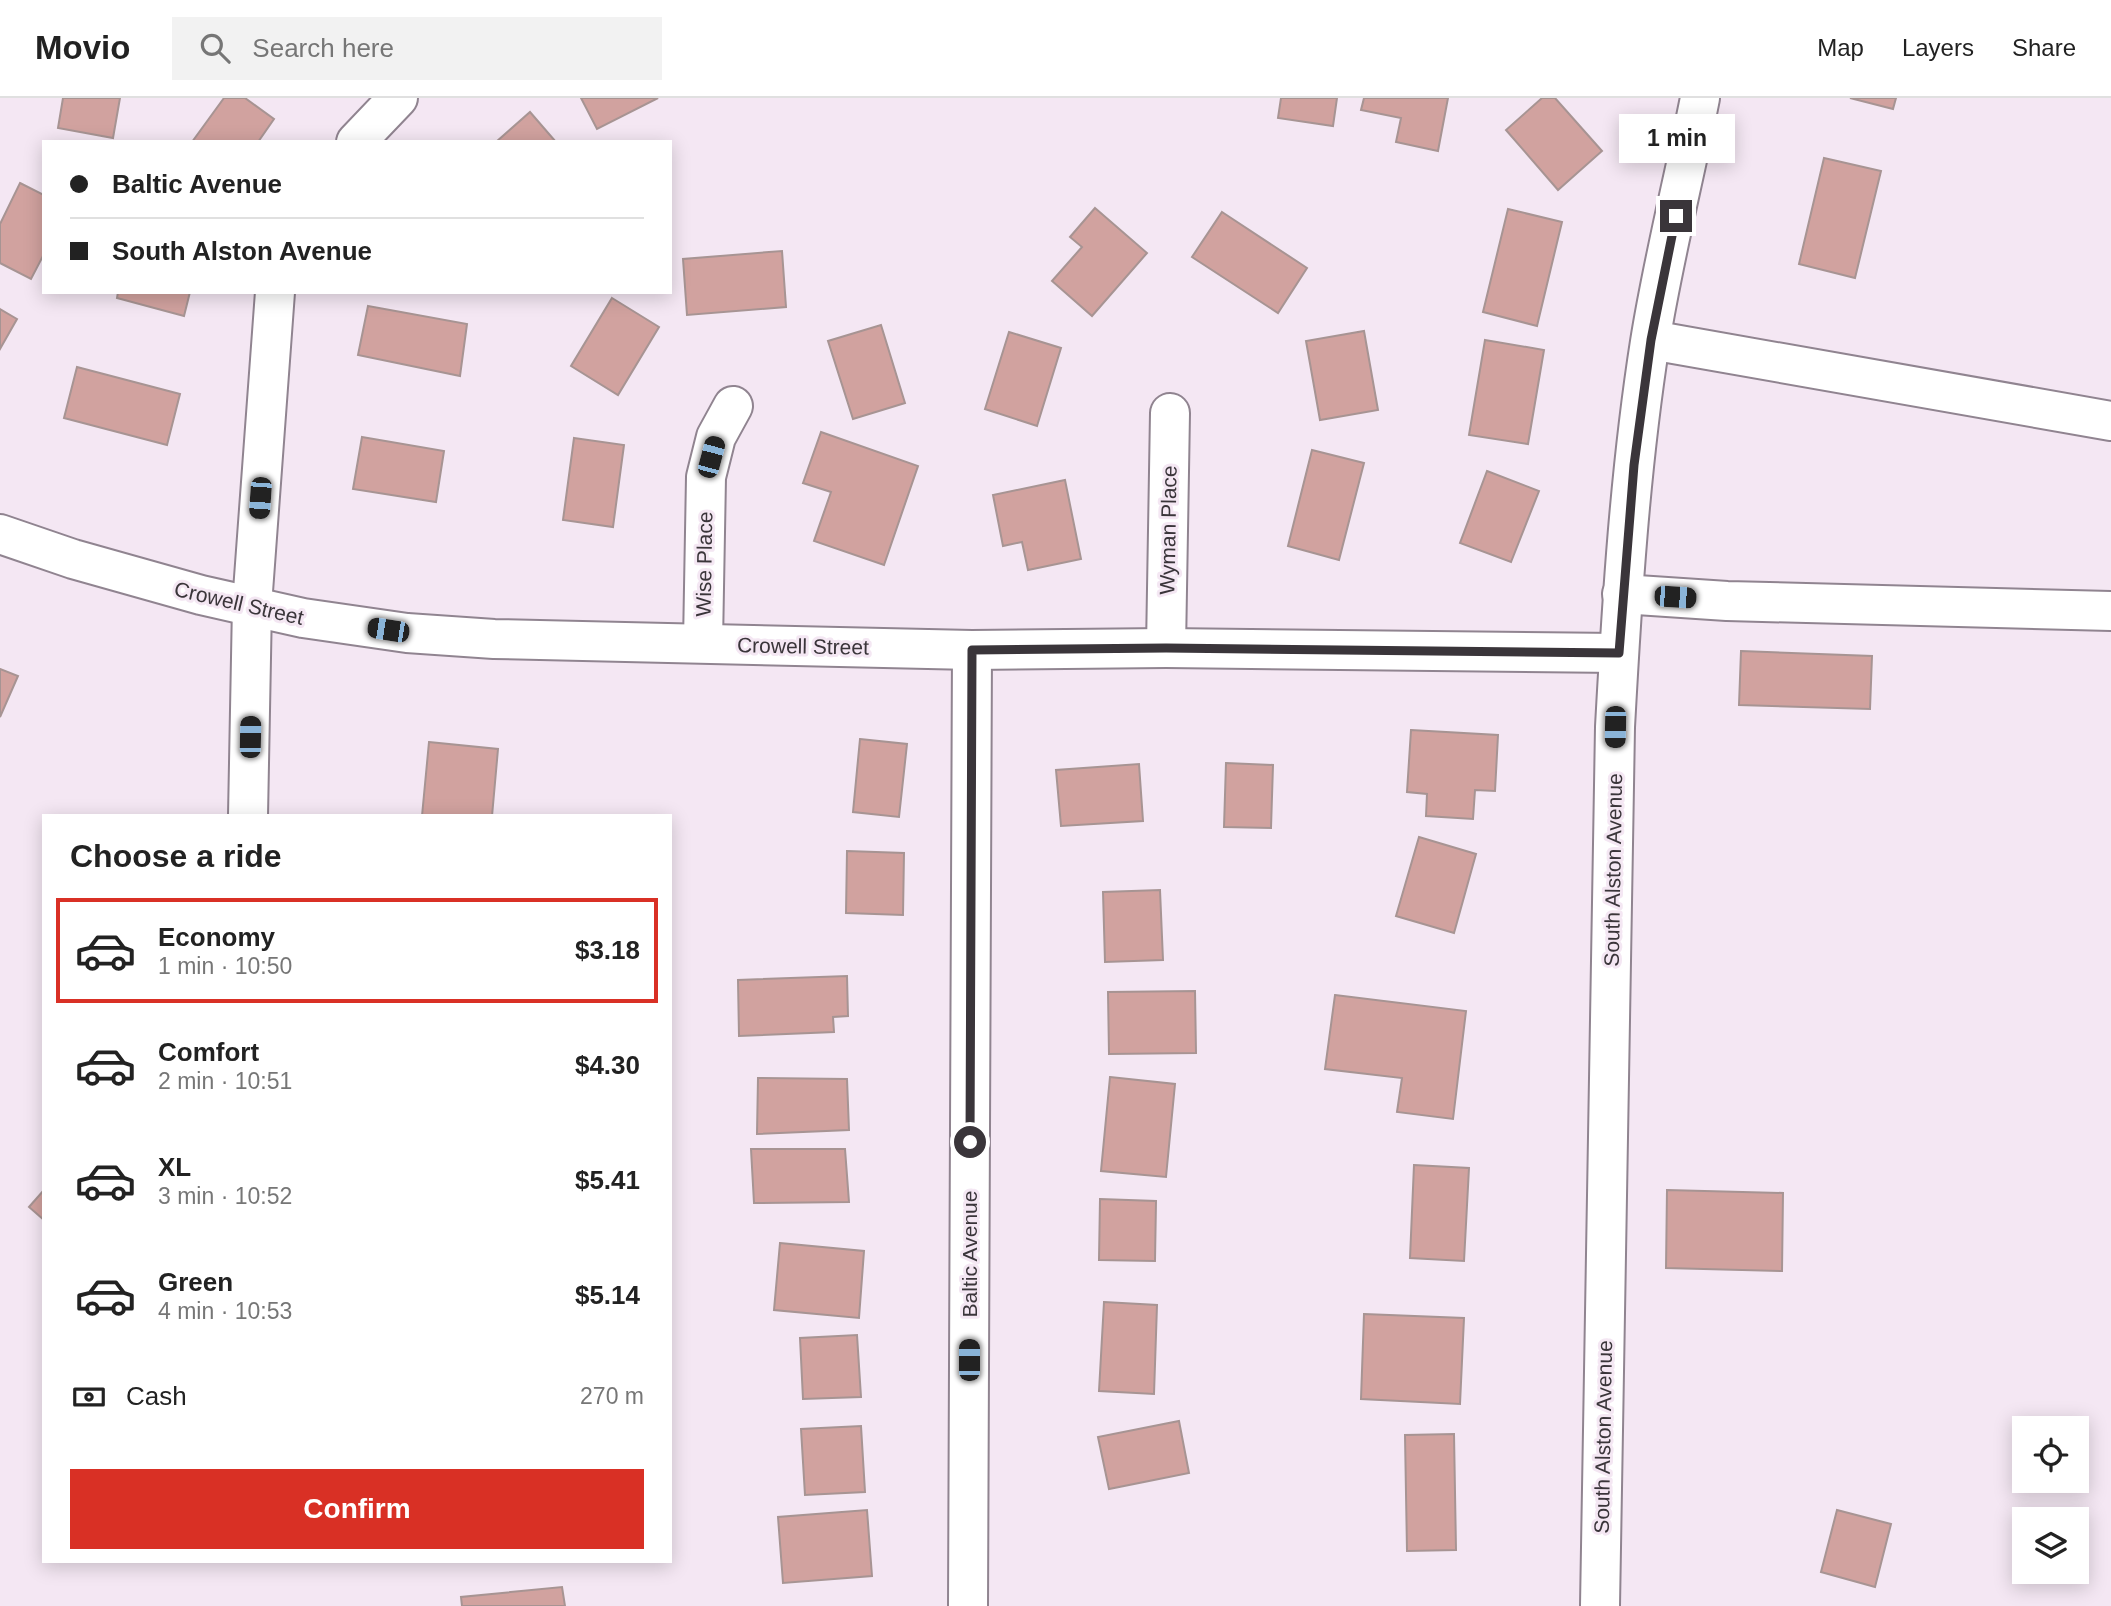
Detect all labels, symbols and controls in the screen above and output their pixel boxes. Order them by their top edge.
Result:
search box [172,17,662,80]
text: Movio [35,29,130,66]
icon: search [196,29,234,67]
text: Search here [252,33,394,63]
text: Map [1817,34,1864,61]
text: Layers [1902,34,1974,61]
text: Share [2012,34,2076,61]
callout: 1 min [1618,115,1734,164]
text: 1 min [1647,125,1707,151]
text: Baltic Avenue [112,169,282,199]
route end [1660,200,1692,232]
text: South Alston Avenue [112,236,372,266]
car [696,434,727,480]
street label: Wyman Place [1155,465,1181,595]
car [249,476,272,520]
street label: Wise Place [692,511,716,617]
street label: Crowell Street [172,577,306,629]
car [1654,585,1697,609]
car [366,616,411,644]
street label: Crowell Street [737,633,869,659]
car [1605,706,1626,748]
car [240,716,261,758]
street label: South Alston Avenue [1600,773,1626,967]
text: Choose a ride [70,838,282,874]
icon: car [74,919,137,982]
text: Economy [158,922,275,952]
text: $3.18 [575,935,640,965]
text: 1 min · 10:50 [158,953,292,979]
icon: car [74,1034,137,1097]
text: Comfort [158,1037,259,1067]
text: $4.30 [575,1050,640,1080]
text: 2 min · 10:51 [158,1068,292,1094]
route start [954,1126,986,1158]
icon: car [74,1149,137,1212]
text: XL [158,1152,191,1182]
text: $5.41 [575,1165,640,1195]
text: 3 min · 10:52 [158,1183,292,1209]
street label: Baltic Avenue [958,1191,981,1317]
icon: car [74,1264,137,1327]
text: Green [158,1267,233,1297]
text: $5.14 [575,1280,640,1310]
text: 4 min · 10:53 [158,1298,292,1324]
car [959,1339,980,1381]
street label: South Alston Avenue [1590,1340,1616,1534]
icon: cash [70,1378,108,1416]
text: Cash [126,1381,187,1411]
text: 270 m [580,1383,644,1409]
map controls [2012,1416,2089,1584]
button: locate [2012,1416,2089,1493]
button: Confirm [70,1469,644,1549]
button: layers [2012,1507,2089,1584]

